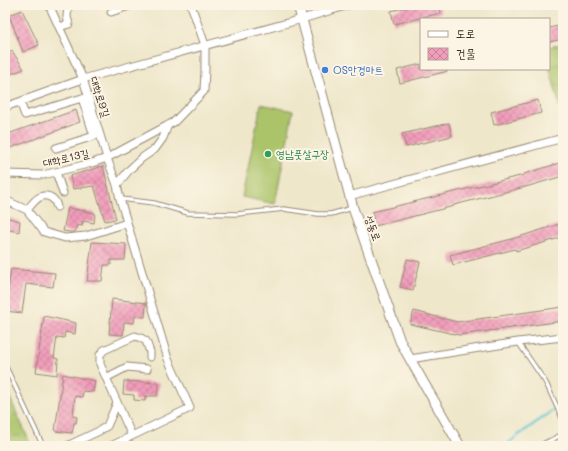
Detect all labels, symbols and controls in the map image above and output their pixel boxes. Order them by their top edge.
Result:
legend [420,18,550,70]
text: 도로 [456,25,475,41]
text: 건물 [456,45,476,61]
place label: OS안경마트 [333,62,383,77]
marker: OS안경마트 [320,65,330,75]
street label: 대학로9길 [87,75,114,119]
street label: 대학로13길 [41,145,90,170]
place label: 영남풋살구장 [276,146,329,161]
marker: 영남풋살구장 [263,149,273,159]
street label: 성동로 [362,213,385,243]

